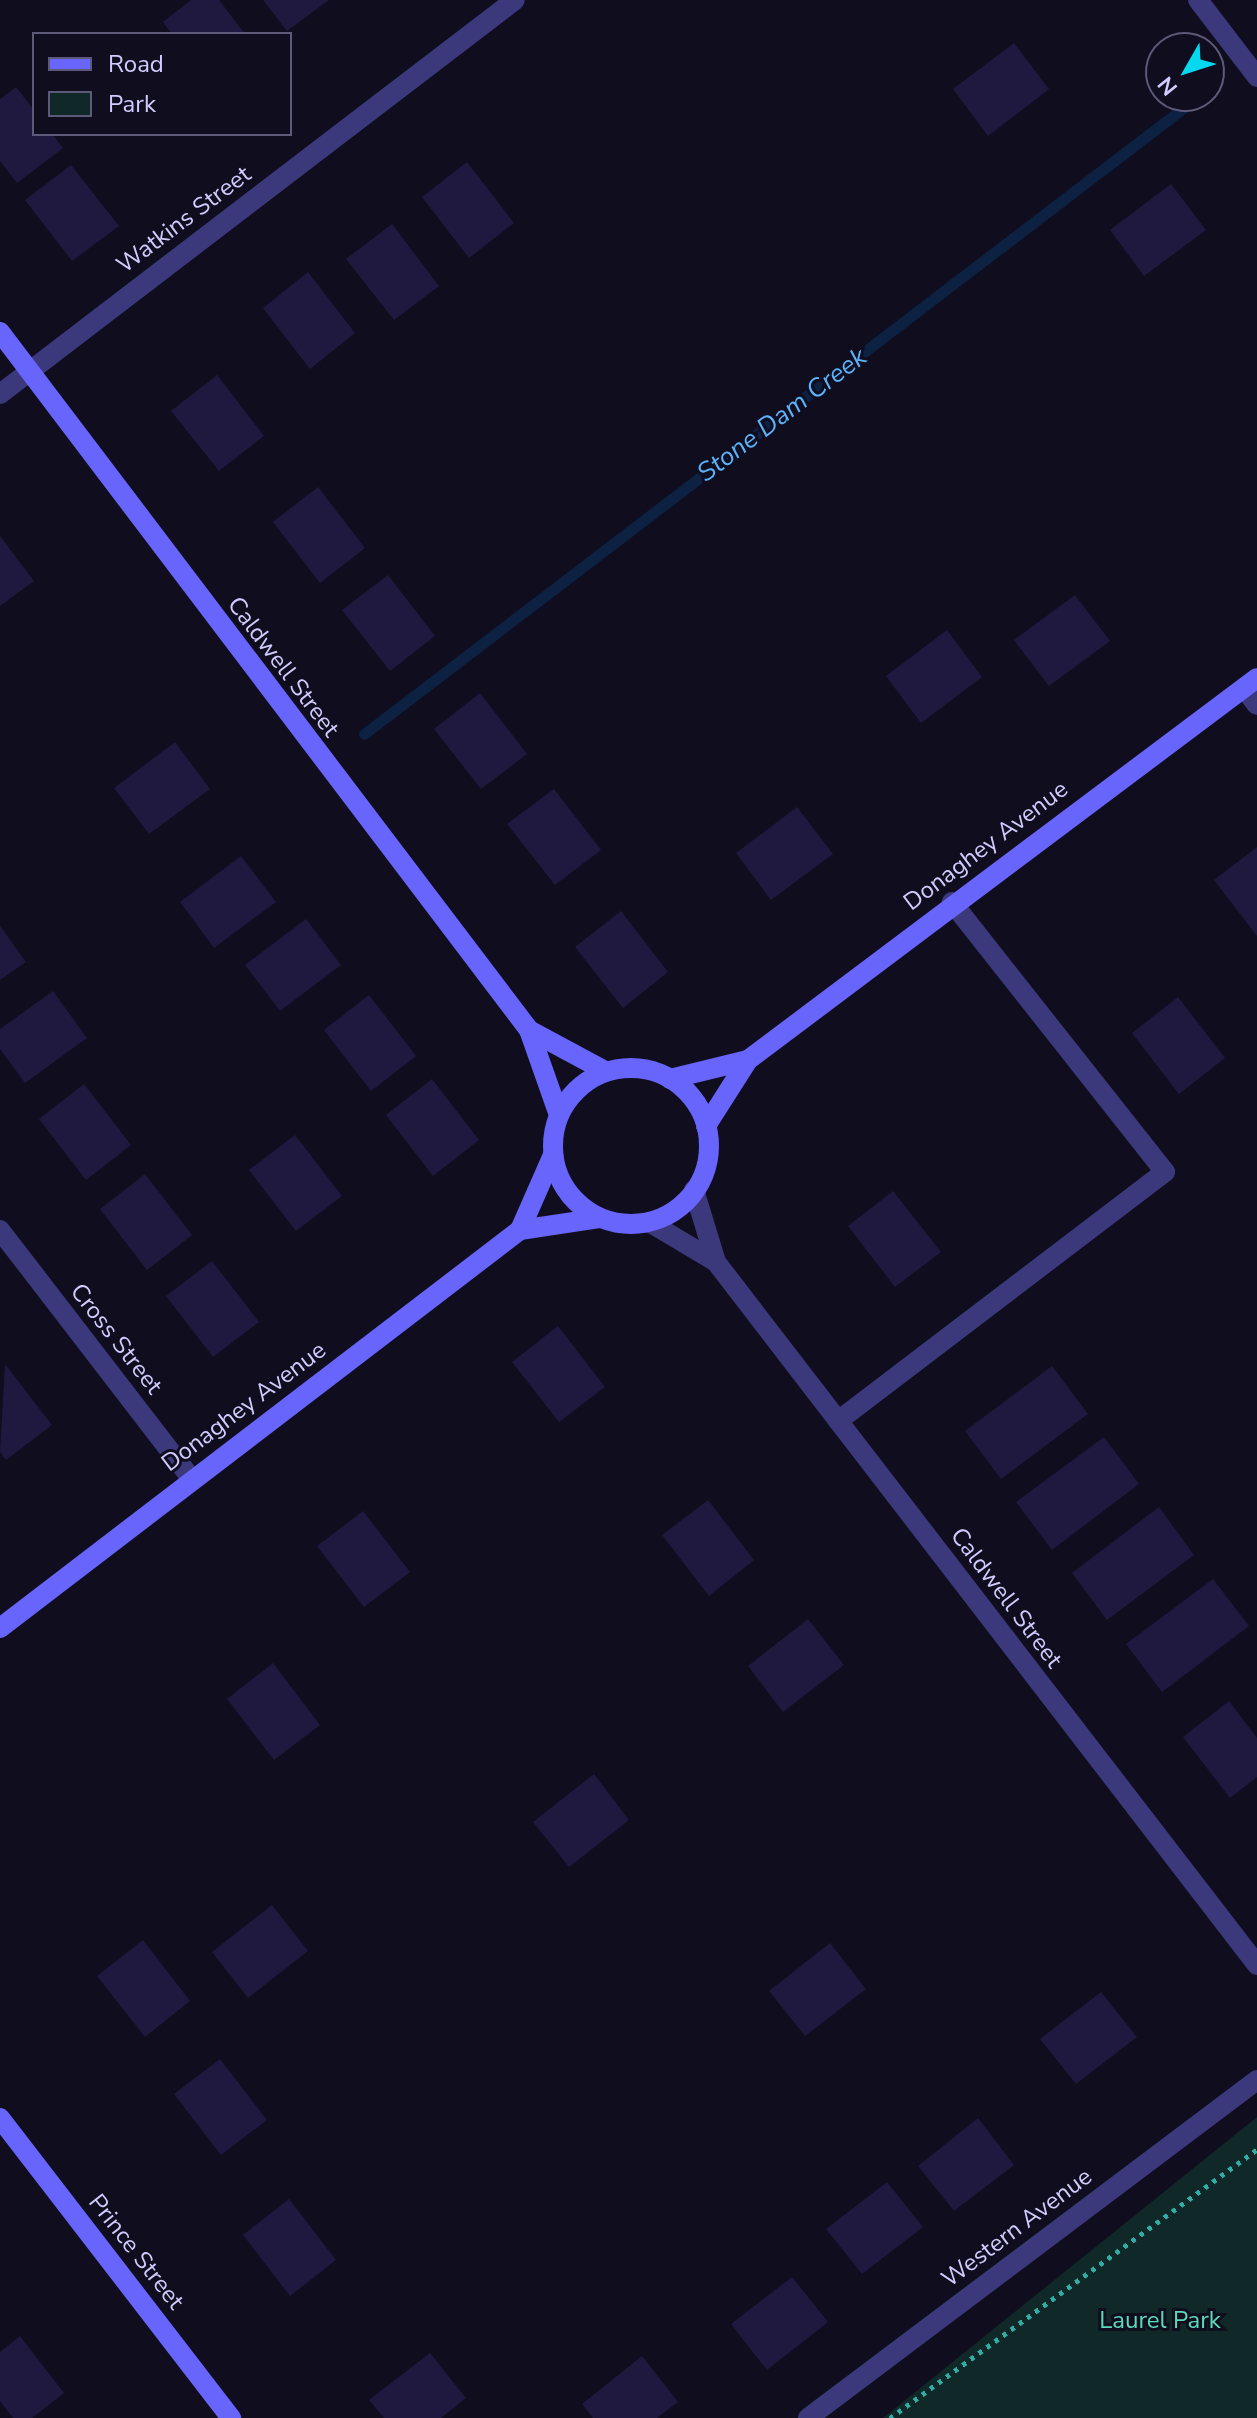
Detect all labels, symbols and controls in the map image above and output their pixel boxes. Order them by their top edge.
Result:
legend [32,32,292,136]
north arrow [1145,32,1225,112]
text: Road [108,48,164,80]
text: N [1151,70,1185,102]
text: Park [108,88,156,120]
street label: Watkins Street [111,160,257,280]
water label: Stone Dam Creek [691,341,873,489]
street label: Caldwell Street [221,591,345,743]
street label: Donaghey Avenue [898,775,1074,917]
street label: Cross Street [64,1278,168,1400]
street label: Donaghey Avenue [156,1336,332,1478]
street label: Caldwell Street [944,1522,1068,1674]
street label: Western Avenue [936,2162,1098,2294]
street label: Prince Street [82,2189,190,2315]
park label: Laurel Park [1099,2307,1221,2335]

